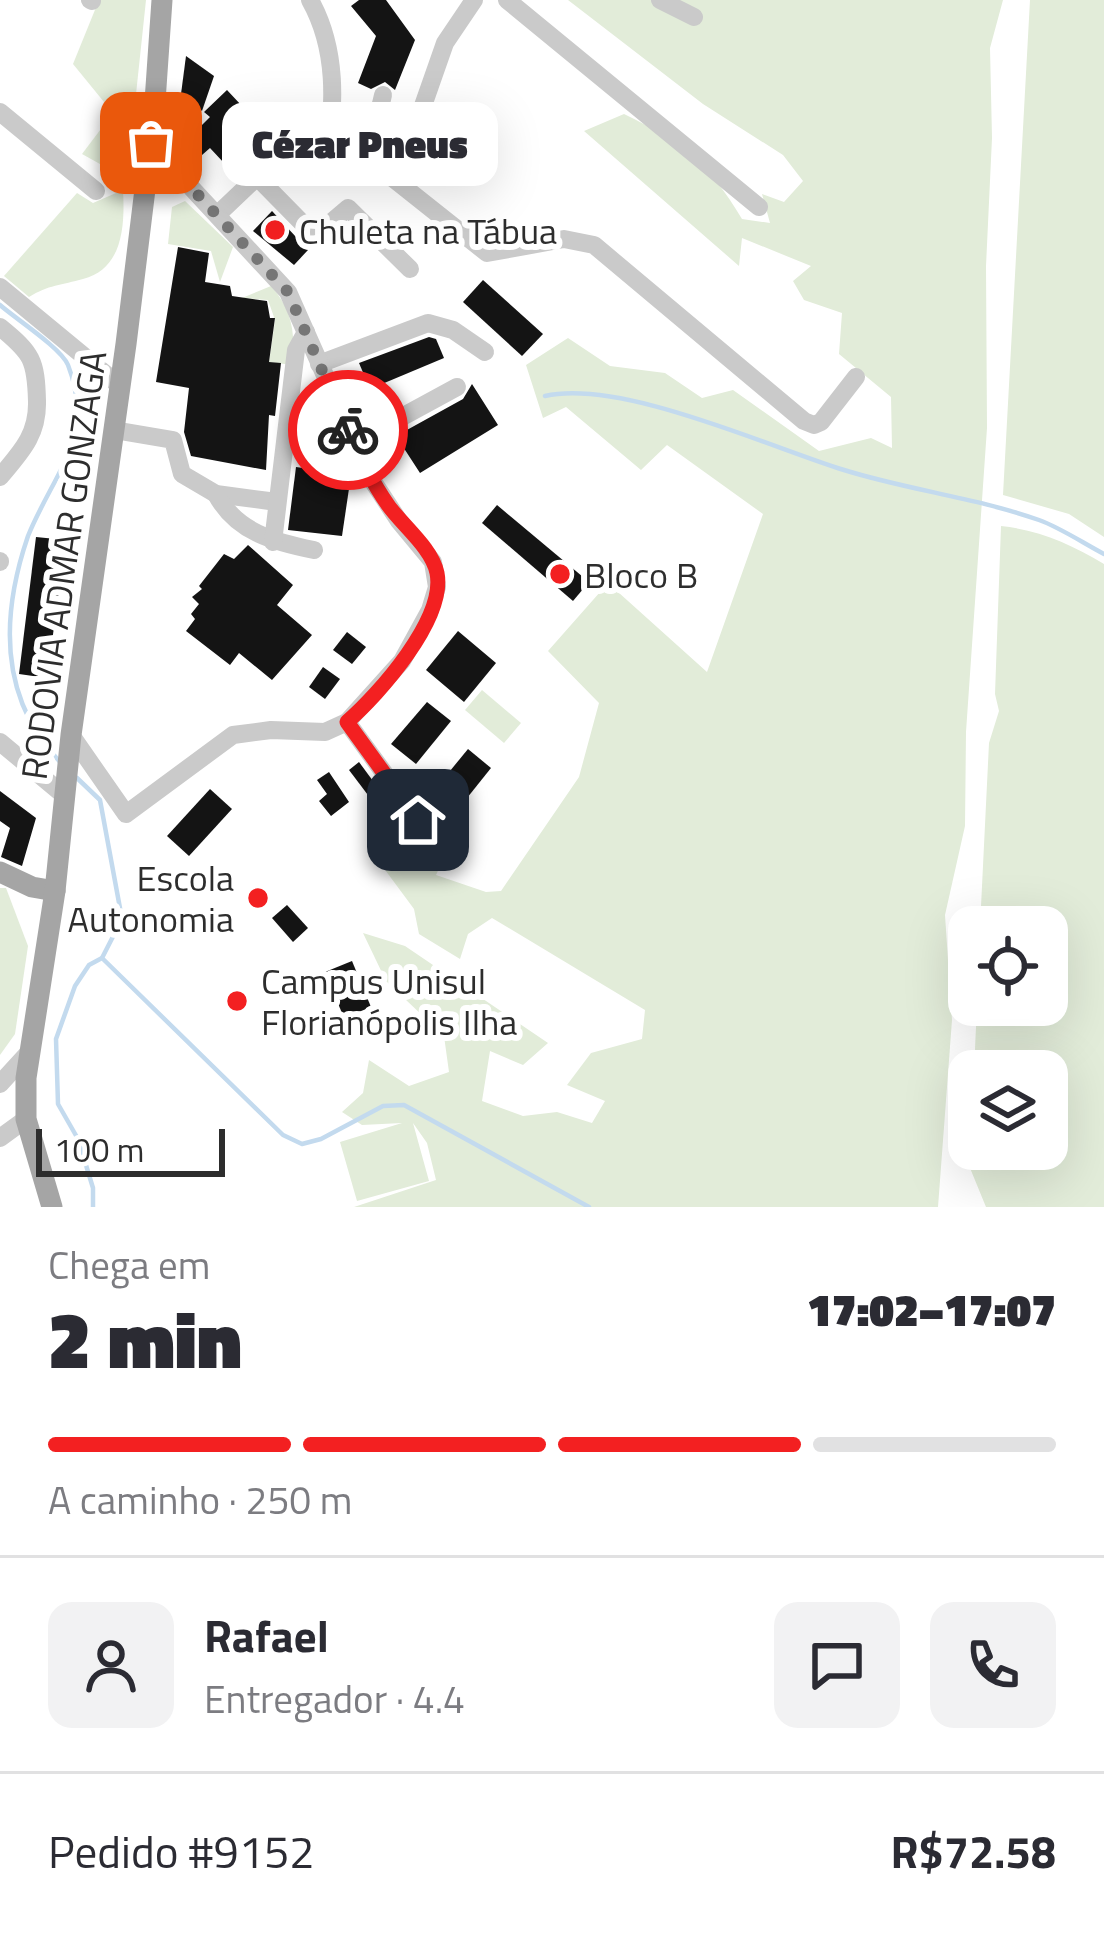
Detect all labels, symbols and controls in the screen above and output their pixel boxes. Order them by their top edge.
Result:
pin [100,92,202,194]
callout: Cézar Pneus [223,101,499,185]
icon: bag [118,110,184,176]
text: Cézar Pneus [252,114,468,173]
place label: Chuleta na Tábua [299,203,557,258]
marker: Chuleta na Tábua [262,217,288,243]
street label: RODOVIA ADMAR GONZAGA [6,347,120,783]
courier [288,370,408,490]
icon: bike [315,397,381,463]
place label: Bloco B [584,547,698,602]
marker: Bloco B [547,561,573,587]
pin [367,769,469,871]
icon: home [385,787,451,853]
place label: Escola Autonomia [67,850,234,946]
marker: Escola Autonomia [245,885,271,911]
map controls [948,906,1068,1170]
button: locate [948,906,1068,1026]
place label: Campus Unisul Florianópolis Ilha [261,953,517,1049]
marker: Campus Unisul Florianópolis Ilha [224,988,250,1014]
button: layers [948,1050,1068,1170]
scale bar [36,1123,225,1176]
text: 100 m [54,1125,144,1175]
text: Chega em [48,1235,210,1294]
text: 17:02–17:07 [807,1275,1056,1343]
text: 2 min [48,1280,242,1398]
text: A caminho · 250 m [48,1470,352,1529]
text: Rafael [204,1601,329,1669]
button: person [48,1602,174,1728]
button: chat [774,1602,900,1728]
button: phone [930,1602,1056,1728]
text: Entregador · 4.4 [204,1669,465,1728]
text: Pedido #9152 [48,1817,314,1885]
text: R$72.58 [891,1817,1056,1885]

